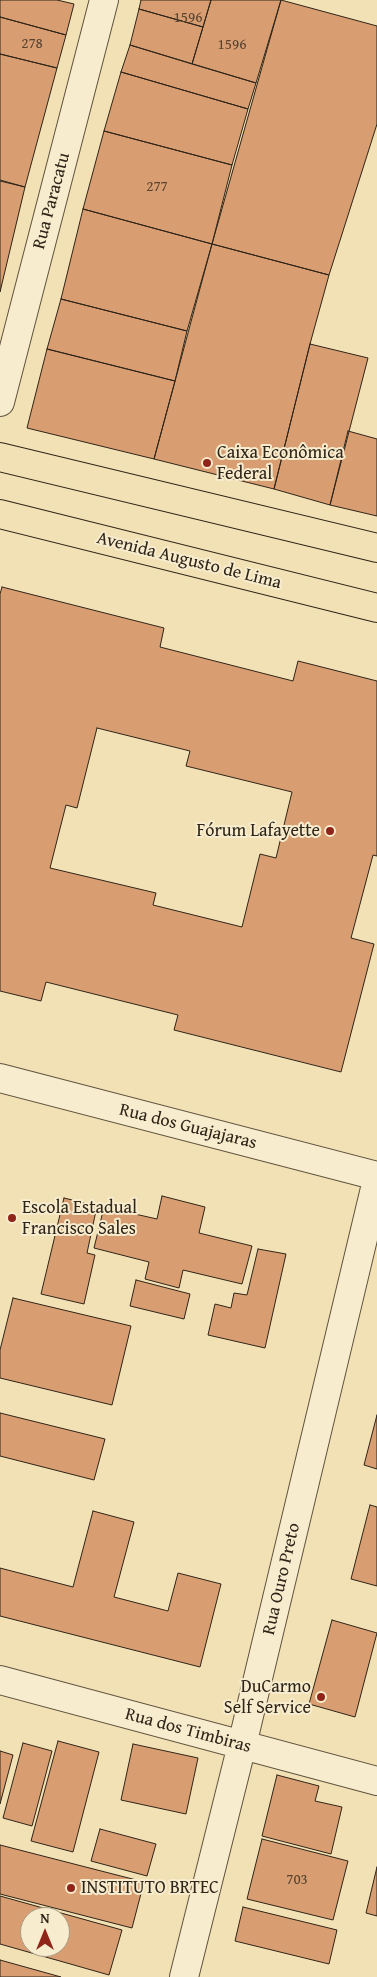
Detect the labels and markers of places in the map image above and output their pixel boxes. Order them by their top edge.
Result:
place label: Caixa Econômica Federal [217,442,344,484]
marker: Caixa Econômica Federal [201,457,213,469]
place label: Fórum Lafayette [196,820,320,842]
marker: Fórum Lafayette [324,825,336,837]
place label: Escola Estadual Francisco Sales [22,1197,137,1240]
marker: Escola Estadual Francisco Sales [6,1212,18,1224]
place label: DuCarmo Self Service [224,1676,311,1718]
marker: DuCarmo Self Service [315,1691,327,1703]
place label: INSTITUTO BRTEC [81,1877,219,1899]
marker: INSTITUTO BRTEC [65,1882,77,1894]

